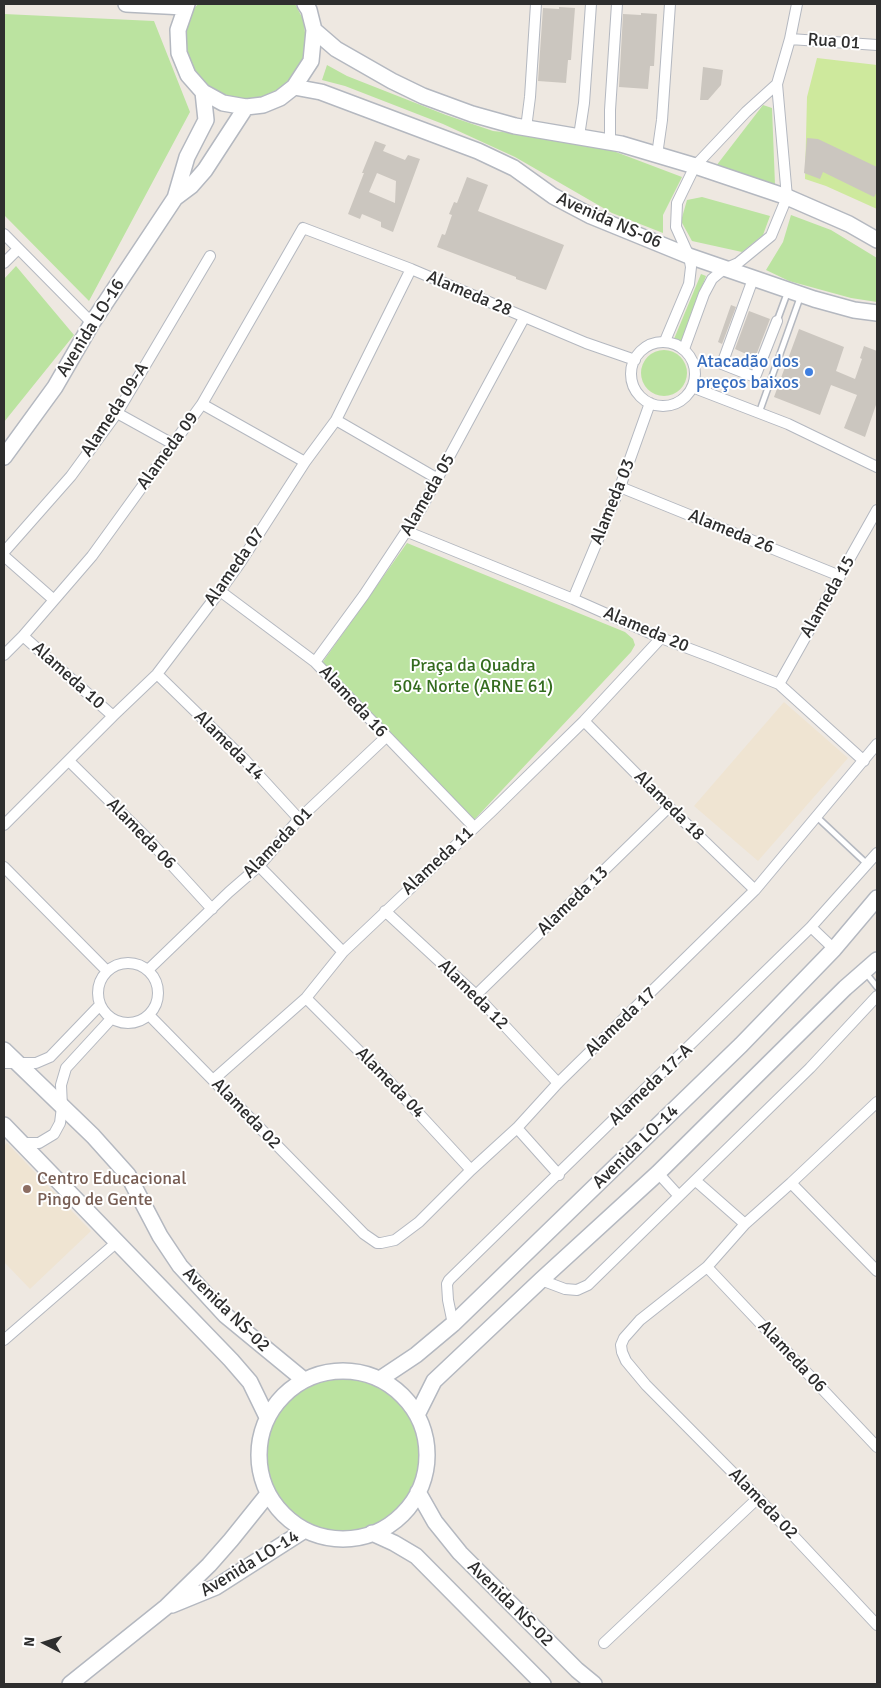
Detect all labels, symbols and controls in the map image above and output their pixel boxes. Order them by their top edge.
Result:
street label: Rua 01 [807,29,861,55]
street label: Avenida NS-06 [553,188,665,254]
street label: Alameda 28 [423,266,515,322]
street label: Avenida LO-16 [52,275,130,381]
place label: Atacadão dos preços baixos [696,351,799,394]
street label: Alameda 09-A [77,359,153,461]
marker: Atacadão dos preços baixos [803,366,815,378]
street label: Alameda 09 [133,408,203,494]
street label: Alameda 05 [396,450,460,540]
street label: Alameda 03 [586,456,640,548]
street label: Alameda 26 [685,505,777,559]
street label: Alameda 07 [200,524,270,610]
street label: Alameda 15 [796,552,860,642]
street label: Alameda 20 [600,602,692,658]
street label: Alameda 10 [27,638,109,714]
park label: Praça da Quadra 504 Norte (ARNE 61) [393,655,553,698]
street label: Alameda 16 [314,661,392,743]
street label: Alameda 14 [189,706,269,786]
street label: Alameda 18 [629,766,709,846]
street label: Alameda 06 [102,794,180,874]
street label: Alameda 01 [239,803,317,883]
street label: Alameda 11 [397,822,479,900]
street label: Alameda 13 [533,862,613,940]
street label: Alameda 12 [433,955,513,1035]
street label: Alameda 17 [581,983,661,1061]
street label: Alameda 17-A [605,1040,697,1130]
street label: Alameda 04 [351,1043,429,1123]
street label: Alameda 02 [207,1074,285,1154]
street label: Avenida LO-14 [588,1101,684,1193]
place label: Centro Educacional Pingo de Gente [37,1168,186,1210]
marker: Centro Educacional Pingo de Gente [21,1183,33,1195]
street label: Avenida NS-02 [178,1263,274,1357]
street label: Alameda 06 [753,1316,831,1398]
street label: Alameda 02 [724,1464,802,1544]
street label: Avenida LO-14 [197,1526,303,1602]
street label: Avenida NS-02 [462,1556,558,1652]
north arrow [20,1618,70,1668]
text: N [21,1636,38,1647]

